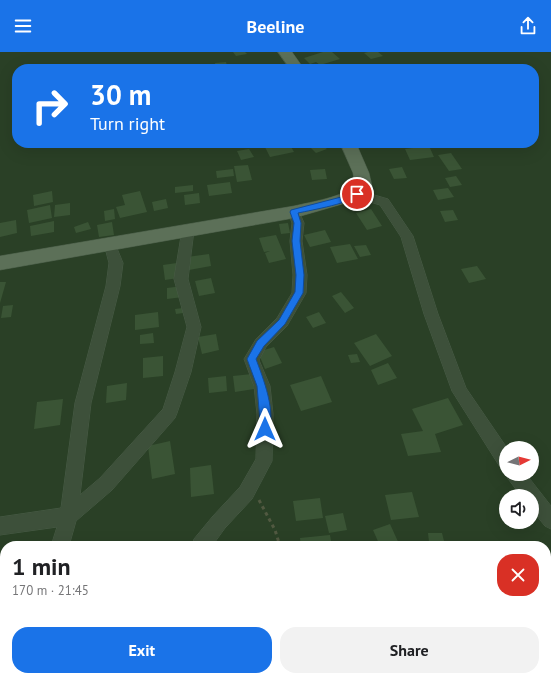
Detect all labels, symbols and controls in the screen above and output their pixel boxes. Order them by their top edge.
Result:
icon: menu [12,15,34,37]
text: Beeline [247,15,304,38]
icon: share [517,15,539,37]
text: 30 m [90,76,151,113]
icon: right [24,80,76,132]
text: Turn right [90,112,165,135]
pin [340,177,374,211]
icon: arrive [346,183,368,205]
position arrow [244,408,286,450]
north arrow [499,441,539,481]
map controls [499,441,539,529]
button: sound [499,489,539,529]
text: 1 min [12,551,71,582]
button: close [497,554,539,596]
text: 170 m · 21:45 [12,582,89,599]
button: Exit [12,627,272,673]
button: Share [280,627,539,673]

